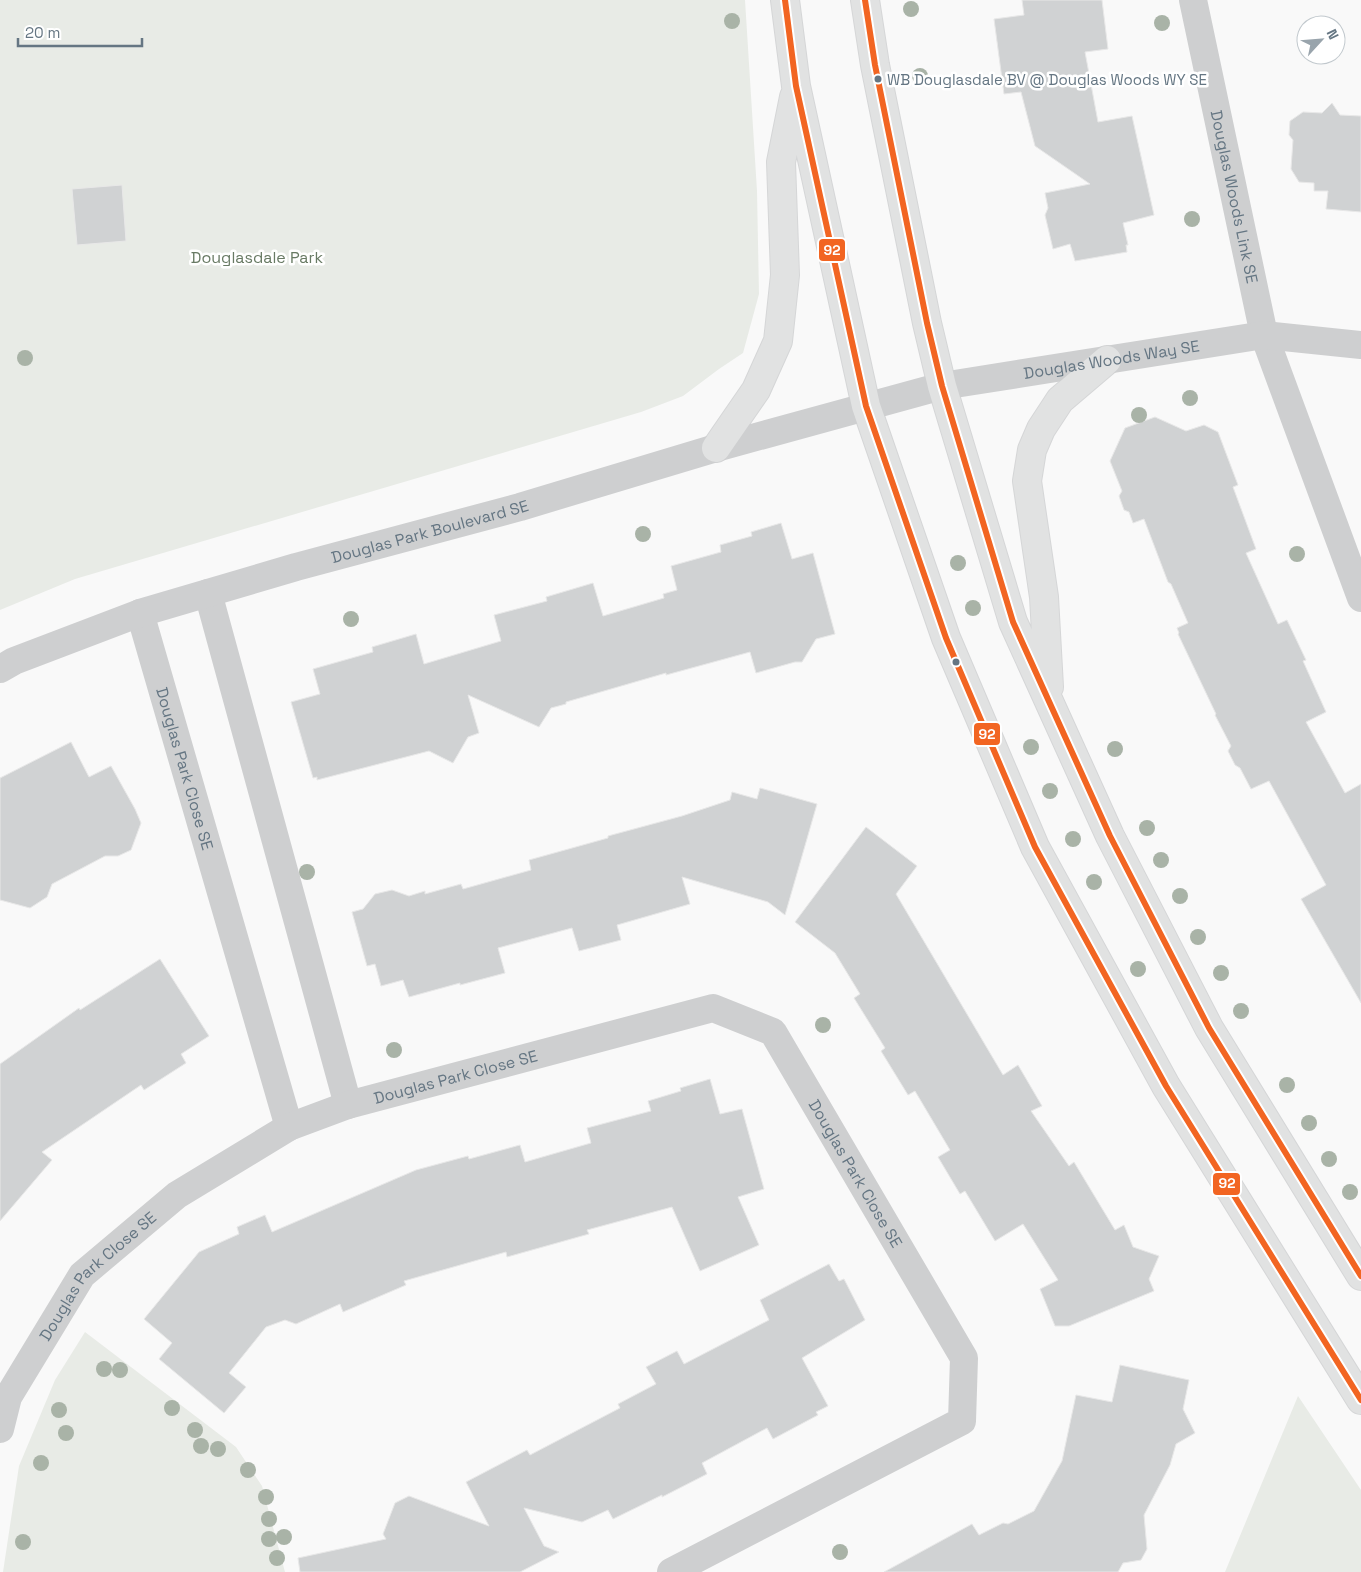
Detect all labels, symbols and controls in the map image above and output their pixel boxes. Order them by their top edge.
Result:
scale bar [18,15,141,47]
north arrow [1296,15,1346,65]
text: 20 m [25,23,60,42]
text: N [1323,26,1343,42]
place label: WB Douglasdale BV @ Douglas Woods WY SE [887,70,1207,89]
marker: WB Douglasdale BV @ Douglas Woods WY SE [873,74,883,84]
street label: Douglas Woods Link SE [1206,108,1263,285]
line badge: 92 [818,238,846,262]
text: 92 [824,241,840,259]
park label: Douglasdale Park [191,247,324,268]
street label: Douglas Woods Way SE [1022,335,1201,384]
street label: Douglas Park Boulevard SE [329,495,531,568]
unlabelled marker [951,657,961,667]
street label: Douglas Park Close SE [151,685,218,853]
line badge: 92 [973,722,1001,746]
text: 92 [979,725,995,743]
street label: Douglas Park Close SE [371,1045,540,1109]
street label: Douglas Park Close SE [804,1096,907,1252]
line badge: 92 [1212,1172,1241,1196]
text: 92 [1219,1174,1235,1192]
street label: Douglas Park Close SE [35,1207,161,1345]

